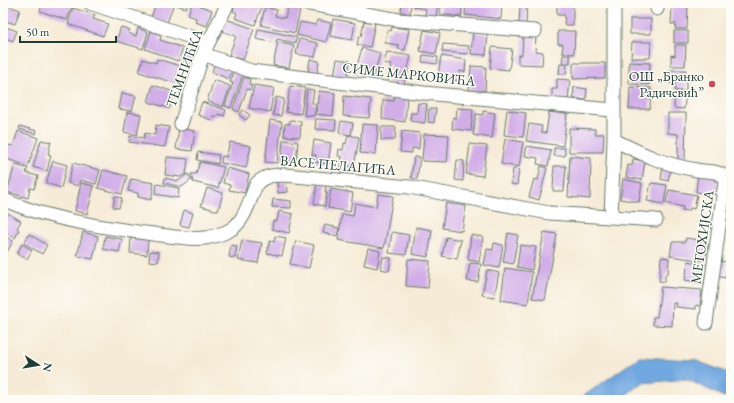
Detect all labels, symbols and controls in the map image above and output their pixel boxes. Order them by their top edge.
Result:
scale bar [20,18,116,44]
text: 50 m [26,24,50,40]
street label: ТЕМНИЋКА [162,26,207,110]
street label: СИМЕ МАРКОВИЋА [342,58,477,90]
place label: ОШ „Бранко Радичевић” [629,67,704,101]
marker: ОШ „Бранко Радичевић” [707,79,717,89]
street label: ВАСЕ ПЕЛАГИЋА [279,151,397,179]
street label: МЕТОХИЈСКА [687,189,718,285]
north arrow [18,345,58,385]
text: N [40,361,56,373]

